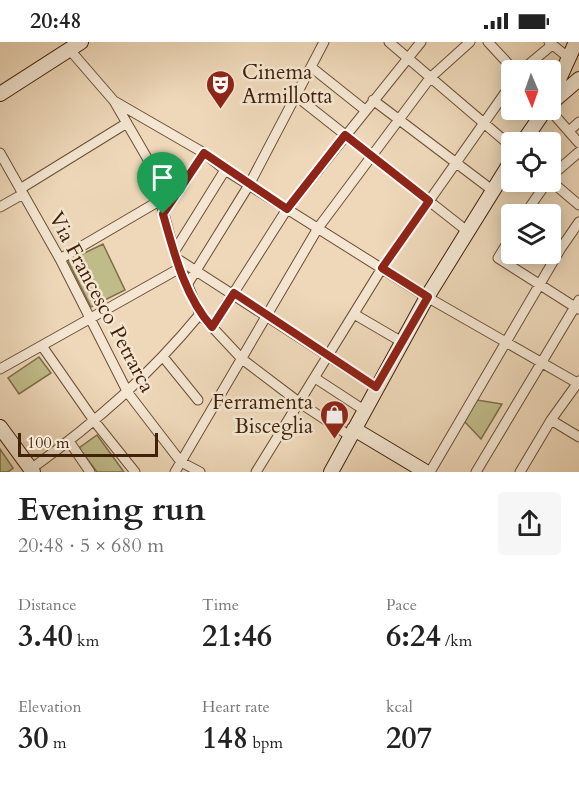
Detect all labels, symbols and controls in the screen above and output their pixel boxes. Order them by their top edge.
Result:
text: 20:48 [30,6,81,36]
place label: Cinema Armillotta [242,58,333,111]
north arrow [501,60,561,120]
map controls [501,60,561,264]
theatre icon: Cinema Armillotta [205,68,237,110]
button: locate [501,132,561,192]
pin [137,152,188,214]
icon: arrive [146,161,179,194]
button: layers [501,204,561,264]
street label: Via Francesco Petrarca [42,207,162,398]
place label: Ferramenta Bisceglia [212,388,313,441]
shop icon: Ferramenta Bisceglia [318,398,350,440]
scale bar [18,430,158,457]
text: 100 m [27,432,69,454]
text: Evening run [18,487,206,532]
button: share [498,492,561,555]
text: 20:48 · 5 × 680 m [18,532,164,559]
text: Distance [18,594,76,616]
text: Time [202,594,239,616]
text: Pace [386,594,417,616]
text: 3.40 [18,616,73,657]
text: 21:46 [202,616,272,657]
text: 6:24 [386,616,441,657]
text: km [73,630,99,652]
text: /km [441,630,472,652]
text: Elevation [18,696,82,718]
text: Heart rate [202,696,270,718]
text: kcal [386,696,413,718]
text: 30 [18,718,49,759]
text: 148 [202,718,248,759]
text: 207 [386,718,432,759]
text: m [49,732,67,754]
text: bpm [248,732,283,754]

